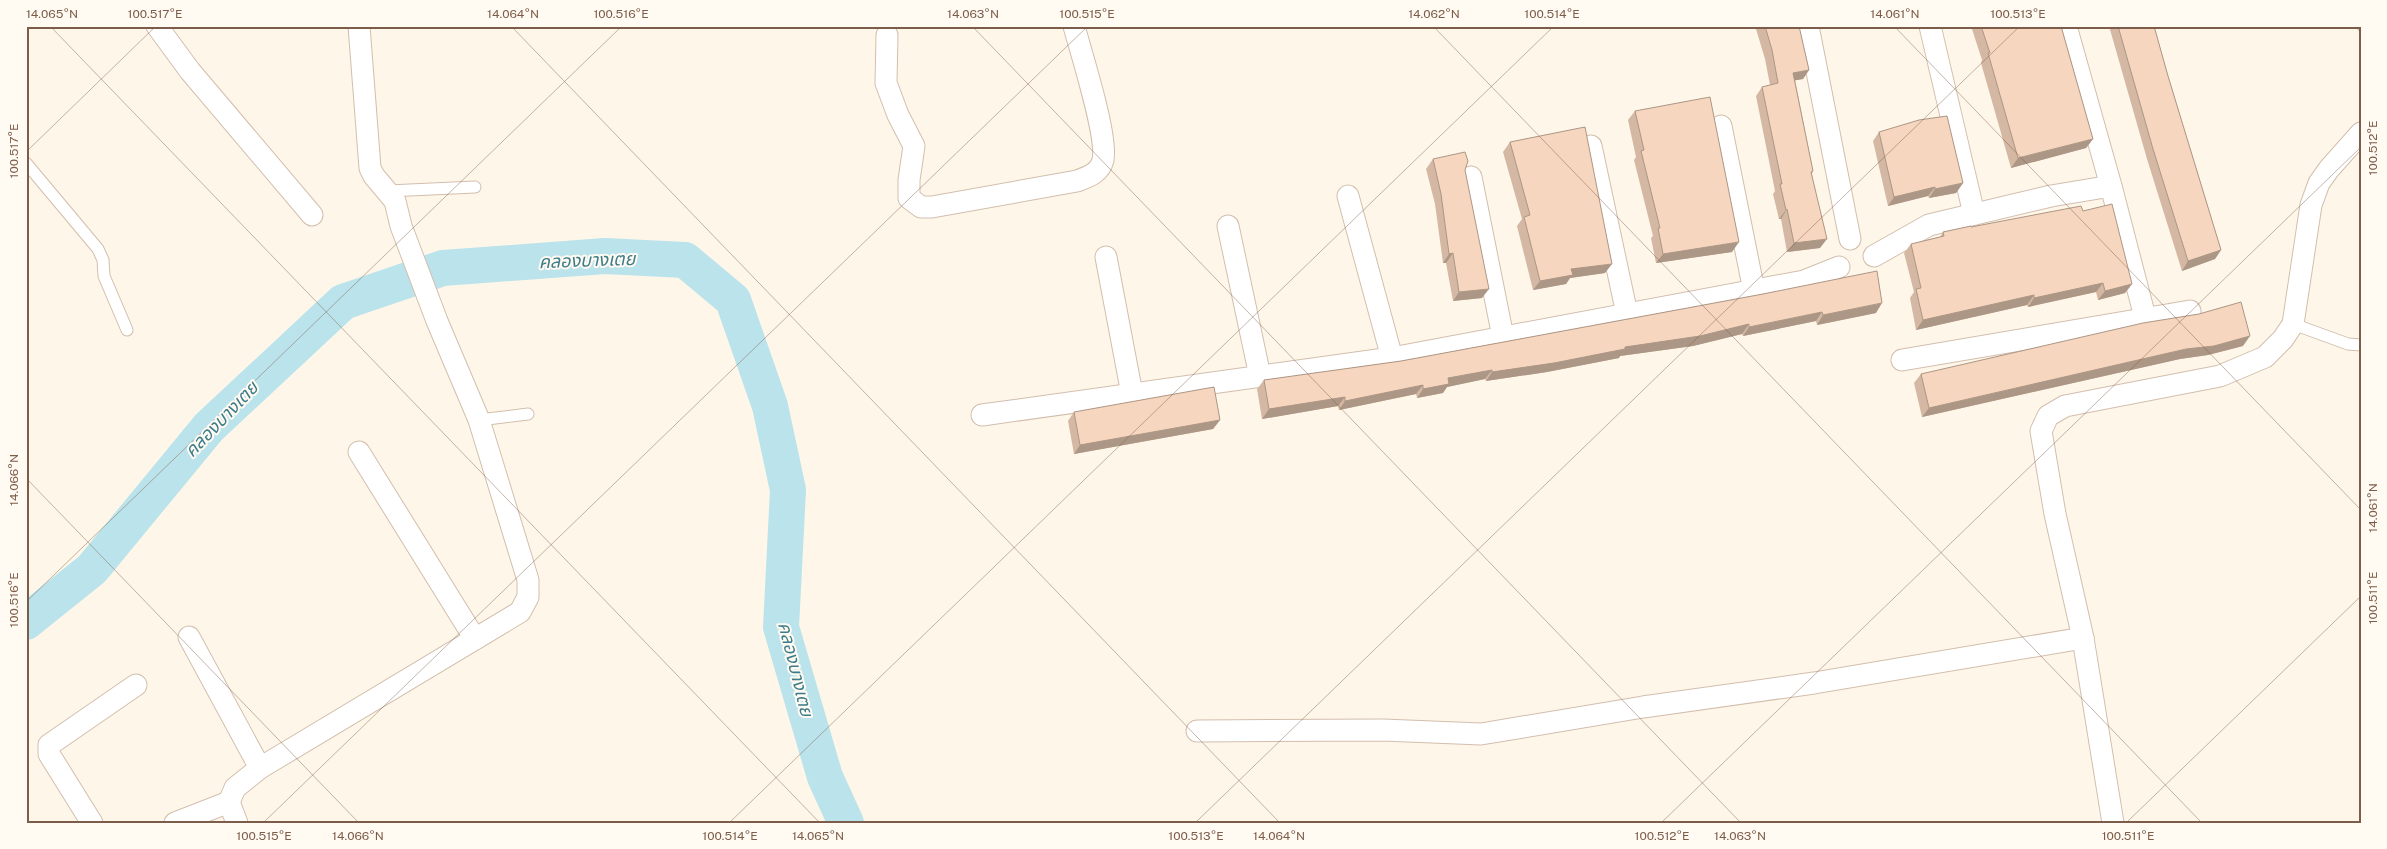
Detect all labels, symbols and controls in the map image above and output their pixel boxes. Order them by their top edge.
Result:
text: 14.065°N [26,7,78,21]
text: 100.517°E [128,7,182,21]
text: 14.064°N [487,7,539,21]
text: 100.516°E [593,7,649,21]
text: 14.063°N [947,7,999,21]
text: 100.515°E [1059,7,1115,21]
text: 14.062°N [1408,7,1460,21]
text: 100.514°E [1524,7,1580,21]
text: 14.061°N [1870,7,1920,21]
text: 100.513°E [1990,7,2046,21]
text: 100.512°E [2366,121,2380,175]
text: 100.517°E [7,124,21,178]
water label: คลองบางเตย [538,248,637,272]
water label: คลองบางเตย [180,376,263,461]
text: 14.066°N [7,454,21,506]
text: 14.061°N [2366,483,2380,533]
text: 100.516°E [7,572,21,628]
text: 100.511°E [2366,572,2380,624]
water label: คลองบางเตย [774,620,818,720]
text: 100.515°E [236,829,292,843]
text: 14.066°N [332,829,384,843]
text: 100.514°E [702,829,758,843]
text: 14.065°N [792,829,844,843]
text: 100.513°E [1168,829,1224,843]
text: 14.064°N [1253,829,1305,843]
text: 100.512°E [1635,829,1689,843]
text: 14.063°N [1714,829,1766,843]
text: 100.511°E [2102,829,2154,843]

